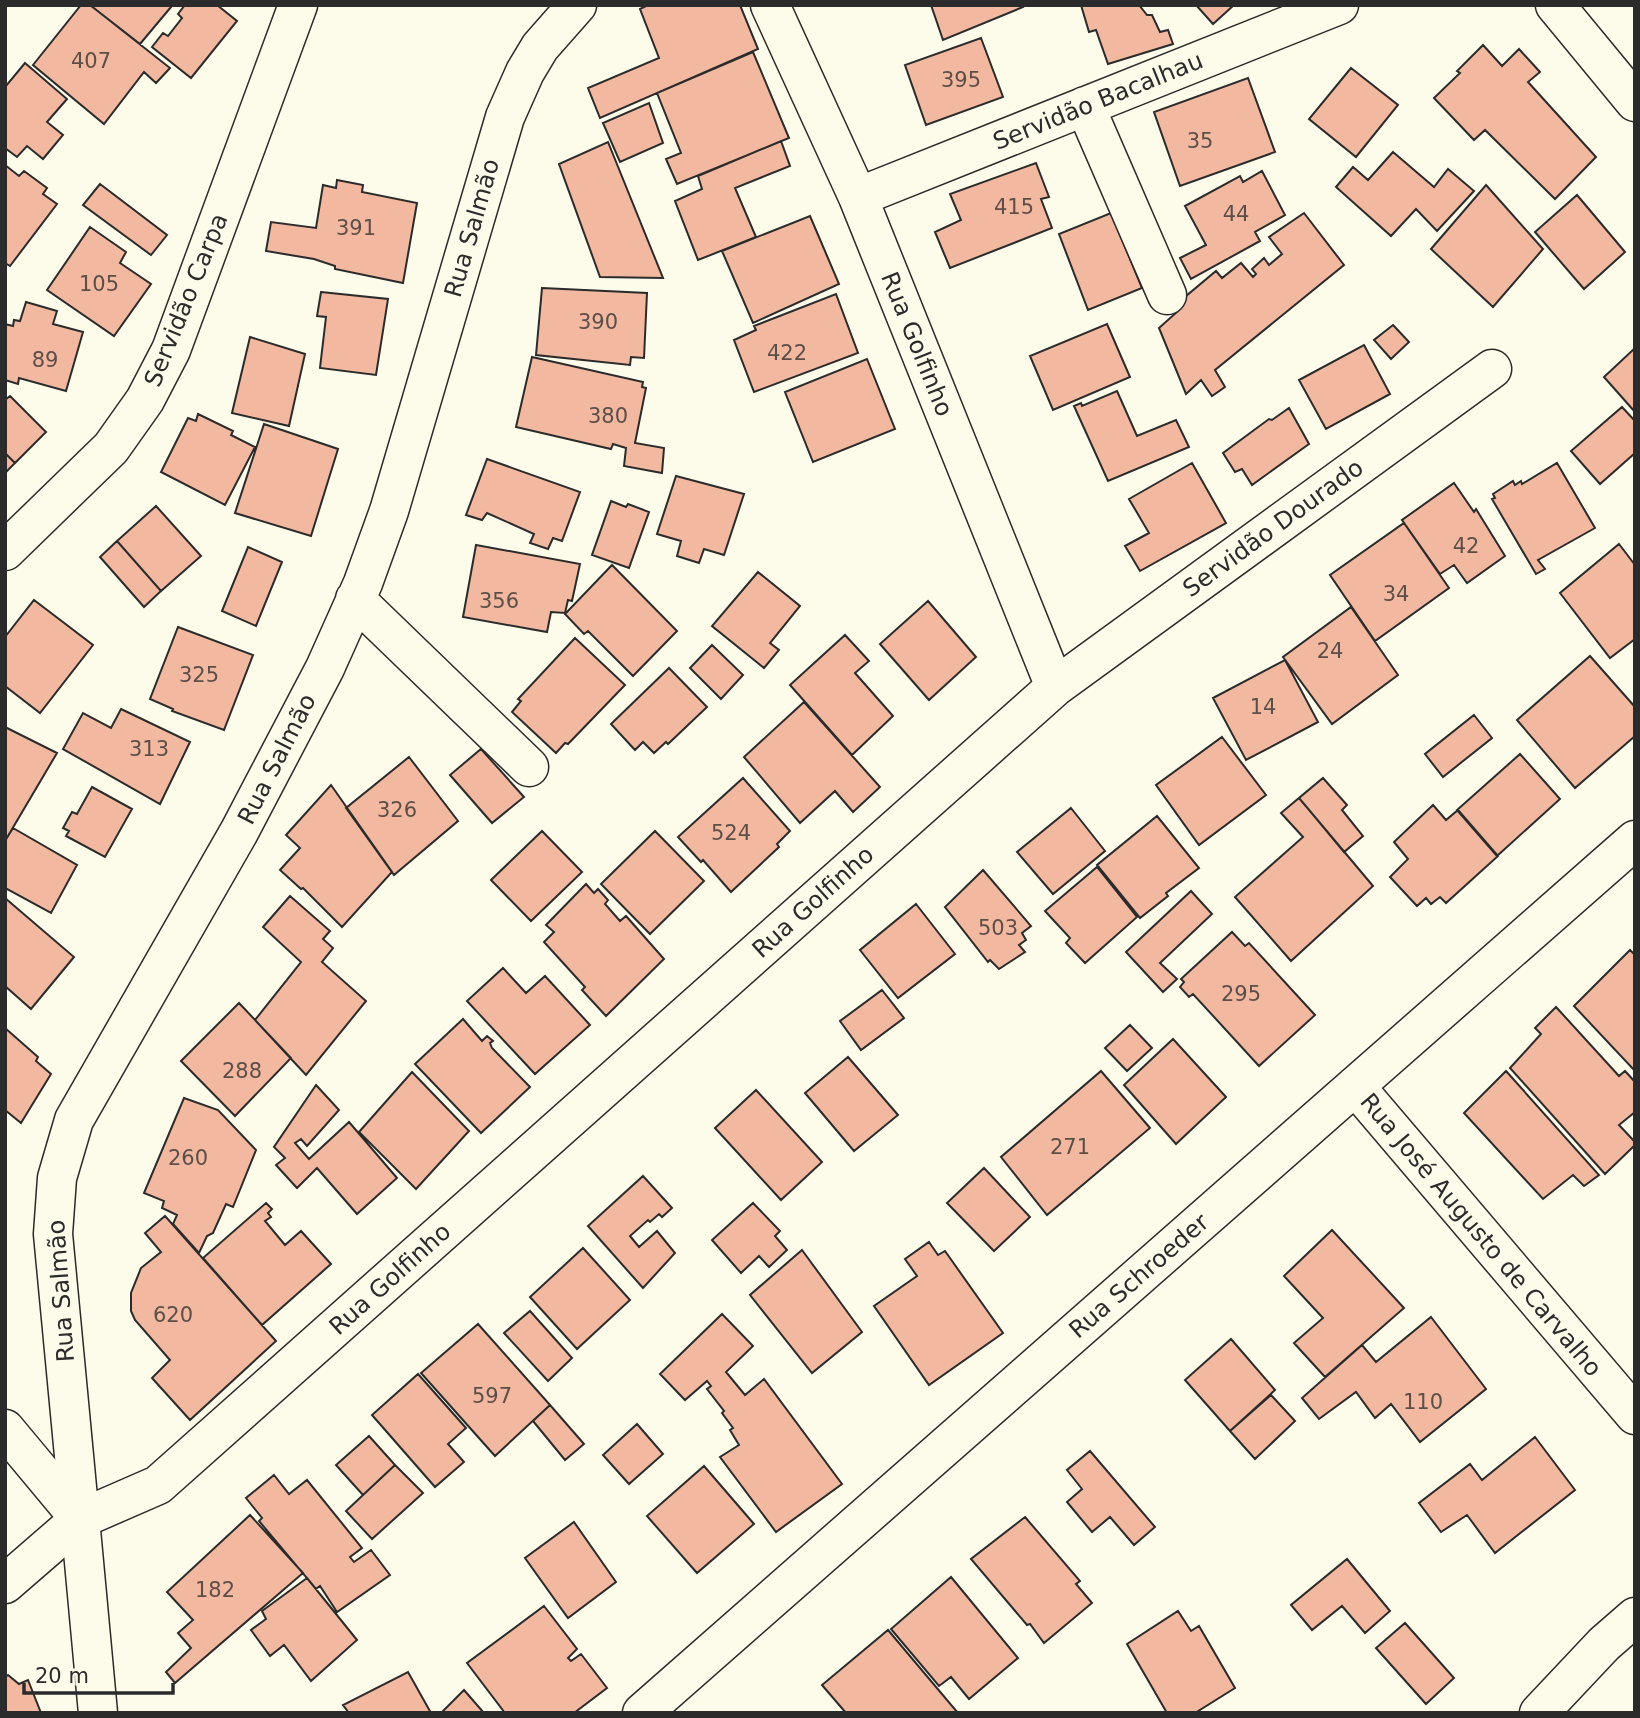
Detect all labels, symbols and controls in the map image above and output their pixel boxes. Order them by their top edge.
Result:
street label: Servidão Bacalhau [989,46,1207,156]
house number: 407 [71,49,111,73]
house number: 395 [941,68,981,92]
house number: 35 [1187,129,1213,153]
street label: Rua Salmão [439,156,505,300]
house number: 415 [994,195,1034,219]
house number: 44 [1223,202,1249,226]
street label: Servidão Carpa [139,209,233,391]
house number: 391 [336,216,376,240]
street label: Rua Golfinho [875,268,959,420]
house number: 105 [79,272,119,296]
house number: 390 [578,310,618,334]
house number: 422 [767,341,807,365]
house number: 89 [32,348,58,372]
house number: 380 [588,404,628,428]
street label: Servidão Dourado [1177,453,1369,603]
house number: 42 [1453,534,1479,558]
house number: 34 [1383,582,1409,606]
house number: 356 [479,589,519,613]
house number: 24 [1317,639,1343,663]
house number: 325 [179,663,219,687]
street label: Rua Salmão [232,689,322,829]
house number: 14 [1250,695,1276,719]
house number: 313 [129,737,169,761]
house number: 326 [377,798,417,822]
house number: 524 [711,821,751,845]
street label: Rua Golfinho [747,840,879,964]
house number: 503 [978,916,1018,940]
house number: 295 [1221,982,1261,1006]
house number: 288 [222,1059,262,1083]
street label: Rua José Augusto de Carvalho [1354,1088,1608,1382]
house number: 271 [1050,1135,1090,1159]
house number: 260 [168,1146,208,1170]
street label: Rua Schroeder [1064,1208,1214,1344]
street label: Rua Golfinho [324,1217,456,1341]
street label: Rua Salmão [42,1219,80,1363]
house number: 620 [153,1303,193,1327]
house number: 597 [472,1384,512,1408]
house number: 110 [1403,1390,1443,1414]
house number: 182 [195,1578,235,1602]
scale bar [24,1652,173,1696]
text: 20 m [35,1664,89,1688]

